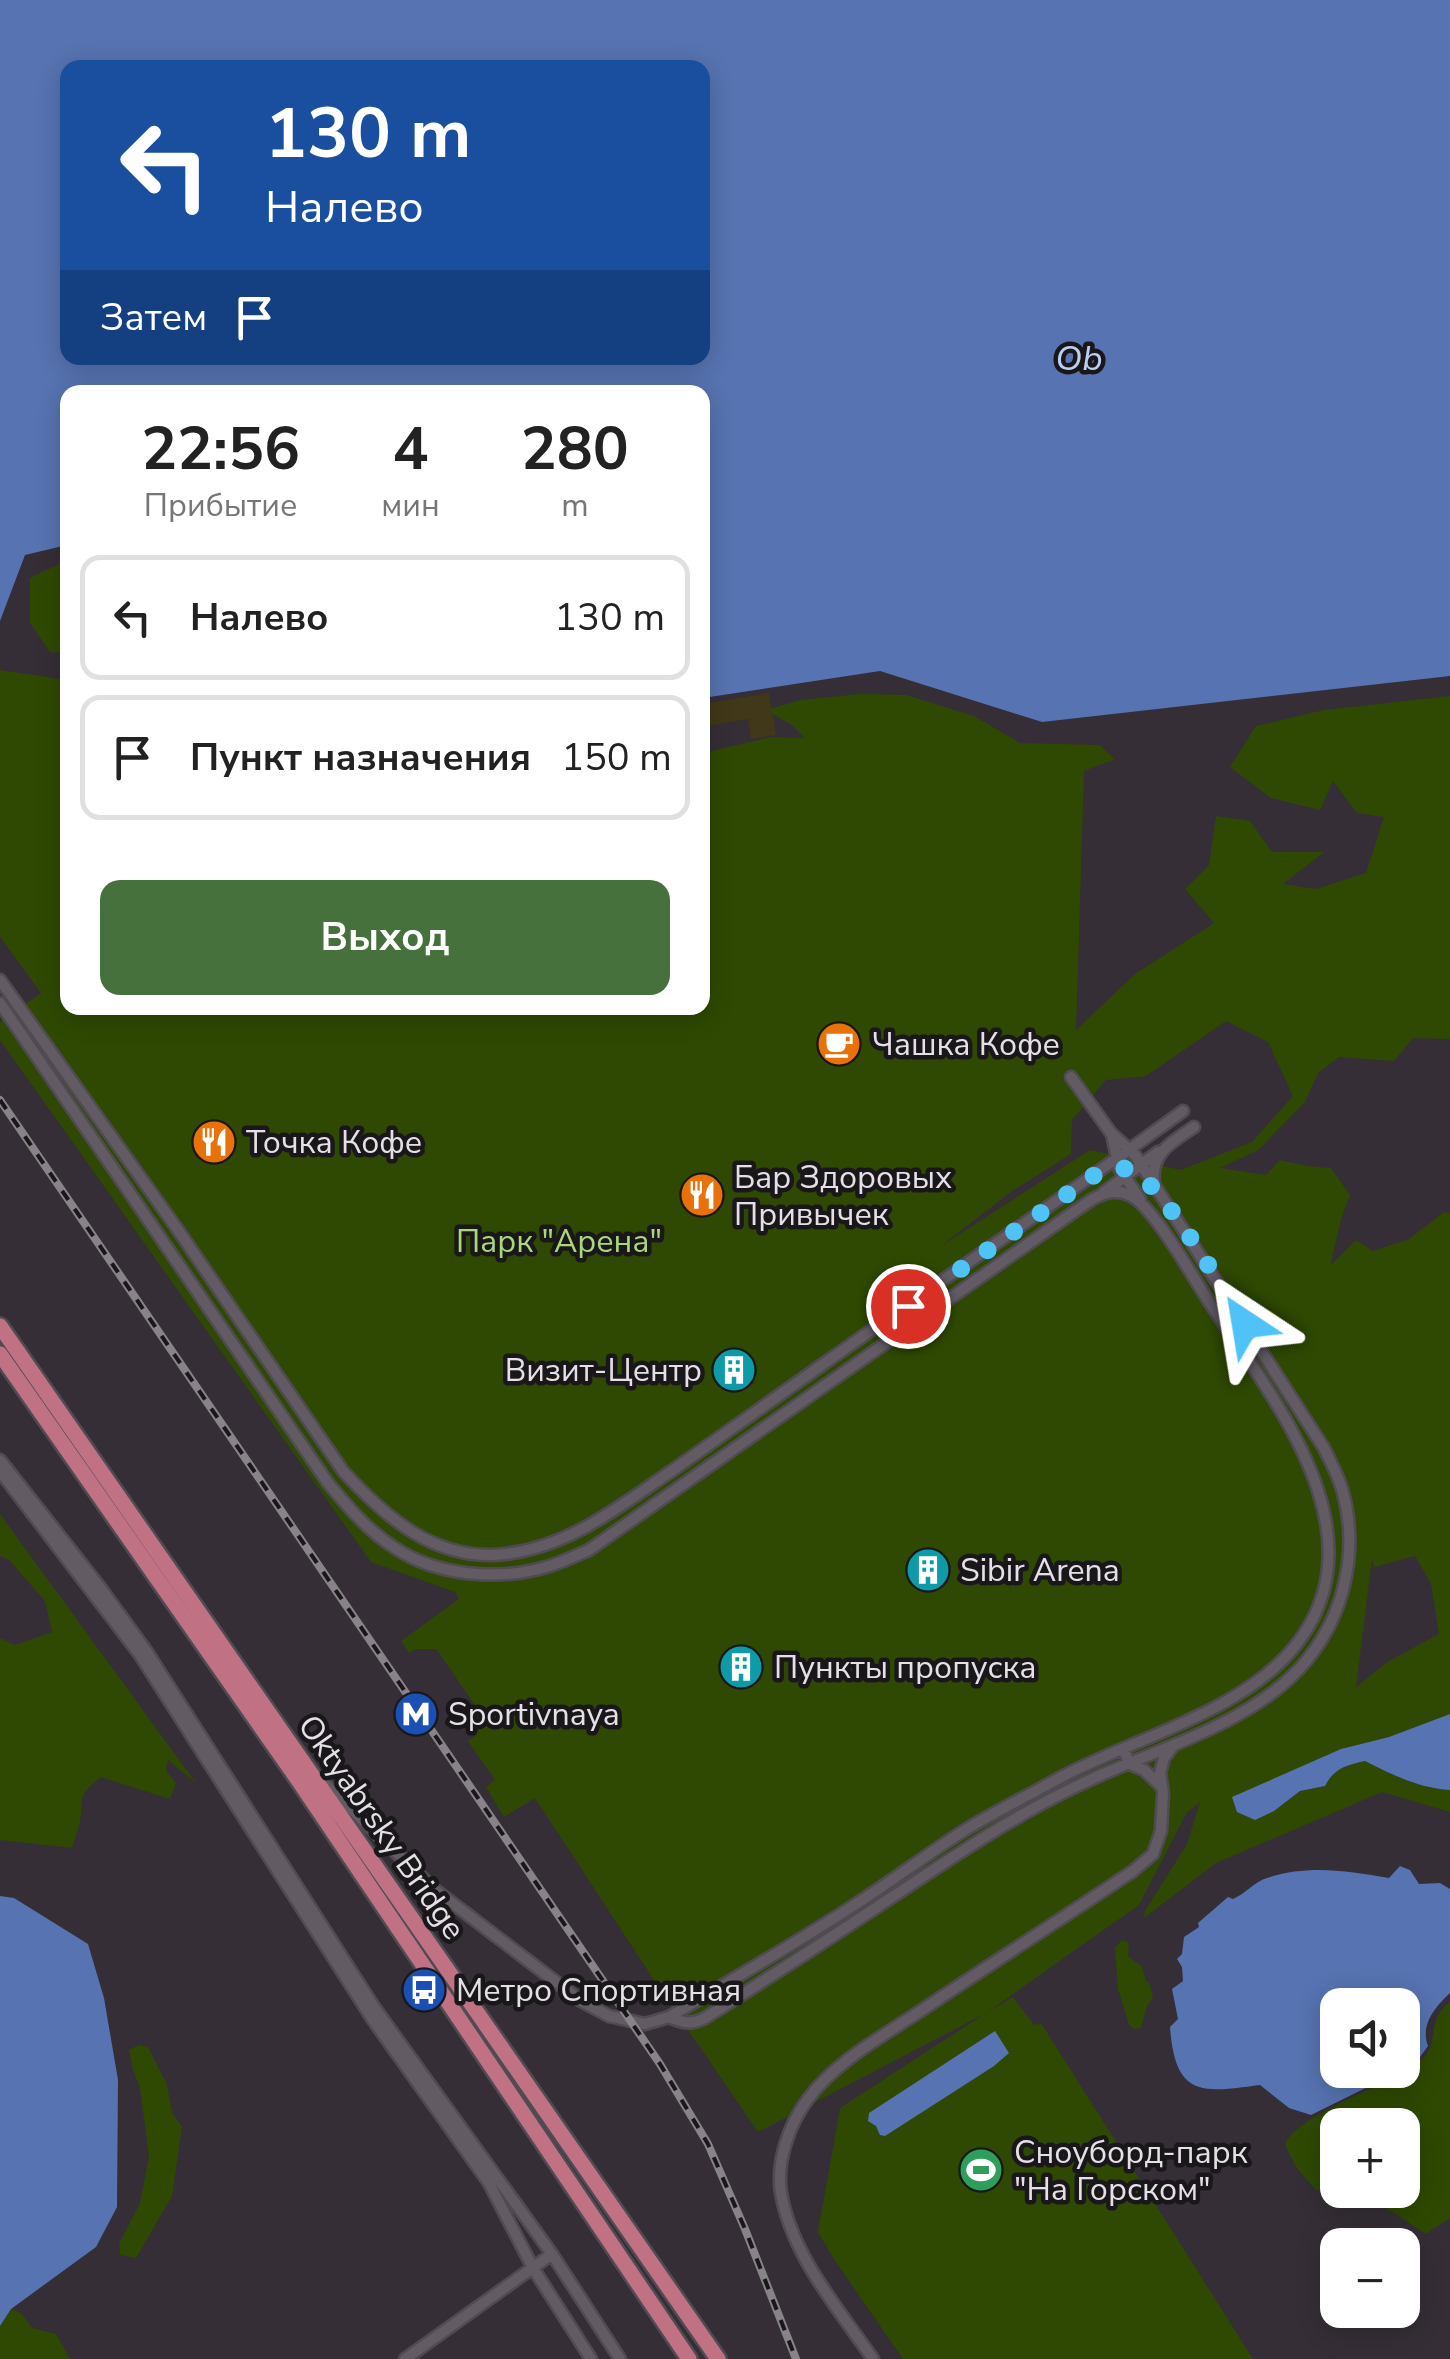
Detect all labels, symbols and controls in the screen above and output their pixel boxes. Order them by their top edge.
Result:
text: 130 m [265,86,471,182]
icon: left [100,100,230,230]
text: Налево [265,177,424,238]
icon: arrive [227,290,282,345]
text: Затем [100,292,207,343]
water label: Ob [1055,335,1103,382]
text: 22:56 [141,408,300,490]
text: 4 [392,408,428,490]
text: 280 [521,408,629,490]
text: Прибытие [144,484,297,527]
text: мин [381,484,440,527]
text: m [561,484,589,527]
icon: left [105,590,160,645]
text: Налево [190,592,329,643]
text: 130 m [554,592,665,643]
icon: arrive [105,730,160,785]
text: Пункт назначения [190,732,531,783]
text: 150 m [561,732,672,783]
button: Выход [100,880,670,995]
cafe icon: Чашка Кофе [816,1021,862,1067]
place label: Чашка Кофе [872,1023,1060,1066]
restaurant icon: Точка Кофе [191,1119,237,1165]
place label: Точка Кофе [246,1121,422,1164]
place label: Бар Здоровых Привычек [734,1156,952,1236]
restaurant icon: Бар Здоровых Привычек [679,1172,725,1218]
park label: Парк "Арена" [456,1220,662,1263]
pin [866,1264,951,1349]
position arrow [1193,1272,1297,1376]
icon: arrive [881,1279,936,1334]
building icon: Визит-Центр [711,1347,757,1393]
place label: Визит-Центр [505,1349,702,1392]
building icon: Sibir Arena [905,1547,951,1593]
place label: Sibir Arena [960,1549,1120,1592]
building icon: Пункты пропуска [718,1644,764,1690]
place label: Пункты пропуска [774,1646,1037,1689]
metro station icon: Sportivnaya [393,1691,439,1737]
place label: Sportivnaya [448,1693,620,1736]
street label: Oktyabrsky Bridge [288,1706,475,1948]
bus stop icon: Метро Спортивная [401,1967,447,2013]
place label: Метро Спортивная [456,1969,741,2012]
map controls [1320,1988,1420,2328]
button: sound [1320,1988,1420,2088]
button: + [1320,2108,1420,2208]
place label: Сноуборд-парк "На Горском" [1014,2131,1248,2211]
sports icon: Сноуборд-парк "На Горском" [958,2147,1004,2193]
button: − [1320,2228,1420,2328]

